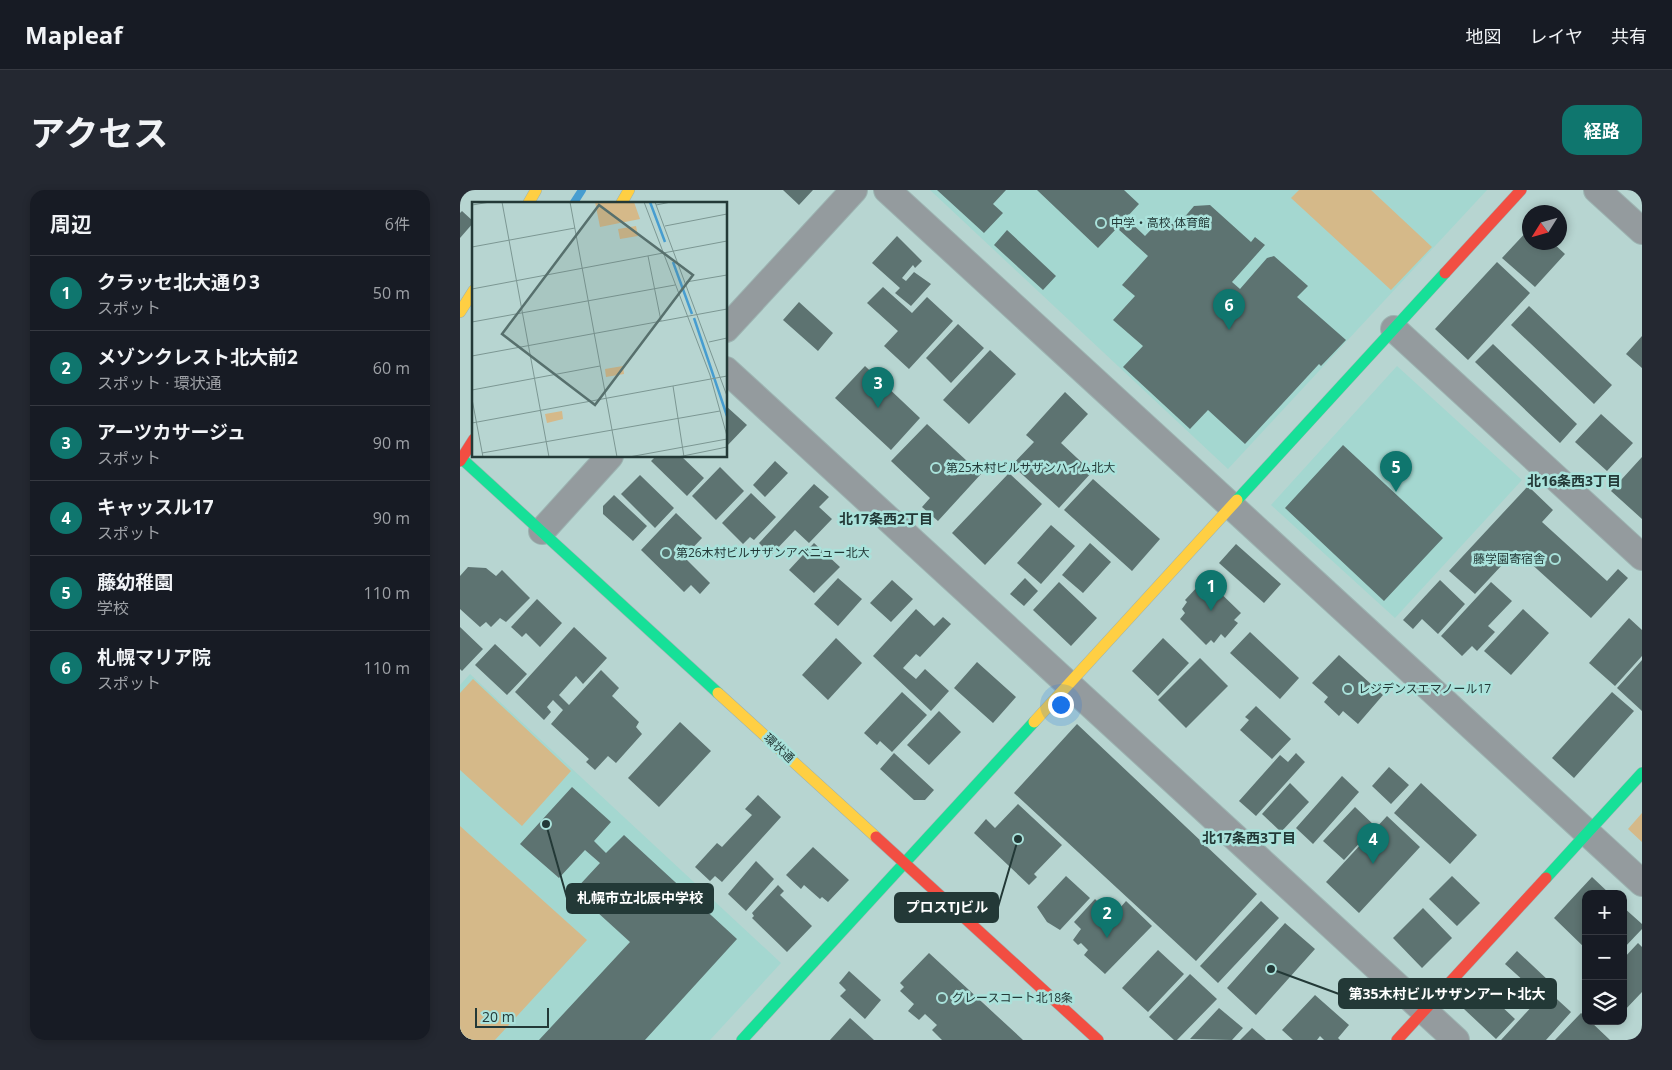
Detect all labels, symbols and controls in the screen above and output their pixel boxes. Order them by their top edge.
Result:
text: Mapleaf [25,18,123,51]
text: 地図 [1466,24,1502,48]
text: レイヤ [1530,24,1583,48]
text: 共有 [1611,24,1647,48]
button: 経路 [1562,105,1642,155]
text: アクセス [30,109,168,156]
inset map [472,202,728,458]
north arrow [1522,205,1567,250]
text: 周辺 [50,210,92,238]
text: 6件 [385,213,410,235]
place label: 中学・高校 体育館 [1111,214,1210,231]
marker: 中学・高校 体育館 [1095,217,1107,229]
text: クラッセ北大通り3 [97,269,260,295]
text: 1 [61,282,71,304]
text: 50 m [373,282,410,304]
pin: 6 [1213,289,1245,330]
text: スポット [97,297,161,319]
text: メゾンクレスト北大前2 [97,344,298,370]
text: 2 [61,357,71,379]
text: 60 m [373,357,410,379]
pin: 3 [862,367,894,408]
text: スポット · 環状通 [97,372,222,394]
text: アーツカサージュ [97,419,246,445]
text: 3 [61,432,71,454]
text: 90 m [373,432,410,454]
text: スポット [97,447,161,469]
pin: 5 [1380,451,1412,492]
place label: 第25木村ビルサザンハイム北大 [946,459,1115,476]
marker: 第25木村ビルサザンハイム北大 [930,462,942,474]
district label: 北16条西3丁目 [1527,471,1621,490]
text: キャッスル17 [97,494,214,520]
text: 4 [61,507,71,529]
text: 90 m [373,507,410,529]
district label: 北17条西2丁目 [839,509,933,528]
text: スポット [97,522,161,544]
place label: 第26木村ビルサザンアベニュー北大 [676,544,869,561]
marker: 第26木村ビルサザンアベニュー北大 [660,547,672,559]
place label: 藤学園寄宿舎 [1473,550,1545,567]
marker: 藤学園寄宿舎 [1549,553,1561,565]
text: 藤幼稚園 [97,569,173,595]
pin: 1 [1195,570,1227,611]
text: 5 [61,582,71,604]
text: 110 m [364,582,410,604]
text: 学校 [97,597,129,619]
text: 札幌マリア院 [97,644,211,670]
text: 6 [61,657,71,679]
text: 110 m [364,657,410,679]
text: スポット [97,672,161,694]
place label: レジデンスエマノール17 [1358,680,1491,697]
marker: レジデンスエマノール17 [1342,683,1354,695]
your location [1048,692,1074,718]
street label: 環状通 [760,729,798,766]
pin: 4 [1357,823,1389,864]
district label: 北17条西3丁目 [1202,828,1296,847]
callout: 札幌市立北辰中学校 [567,884,713,913]
text: 札幌市立北辰中学校 [577,888,703,907]
map controls [1582,890,1627,1025]
button: + [1582,890,1627,935]
callout: プロスTJビル [895,893,998,922]
text: プロスTJビル [906,897,988,916]
pin: 2 [1091,897,1123,938]
button: − [1582,935,1627,980]
callout: 第35木村ビルサザンアート北大 [1339,979,1556,1008]
button: layers [1582,980,1627,1025]
text: 第35木村ビルサザンアート北大 [1348,984,1546,1003]
place label: グレースコート北18条 [952,989,1073,1006]
marker: グレースコート北18条 [936,992,948,1004]
scale bar [475,1005,549,1028]
text: 20 m [482,1007,515,1026]

